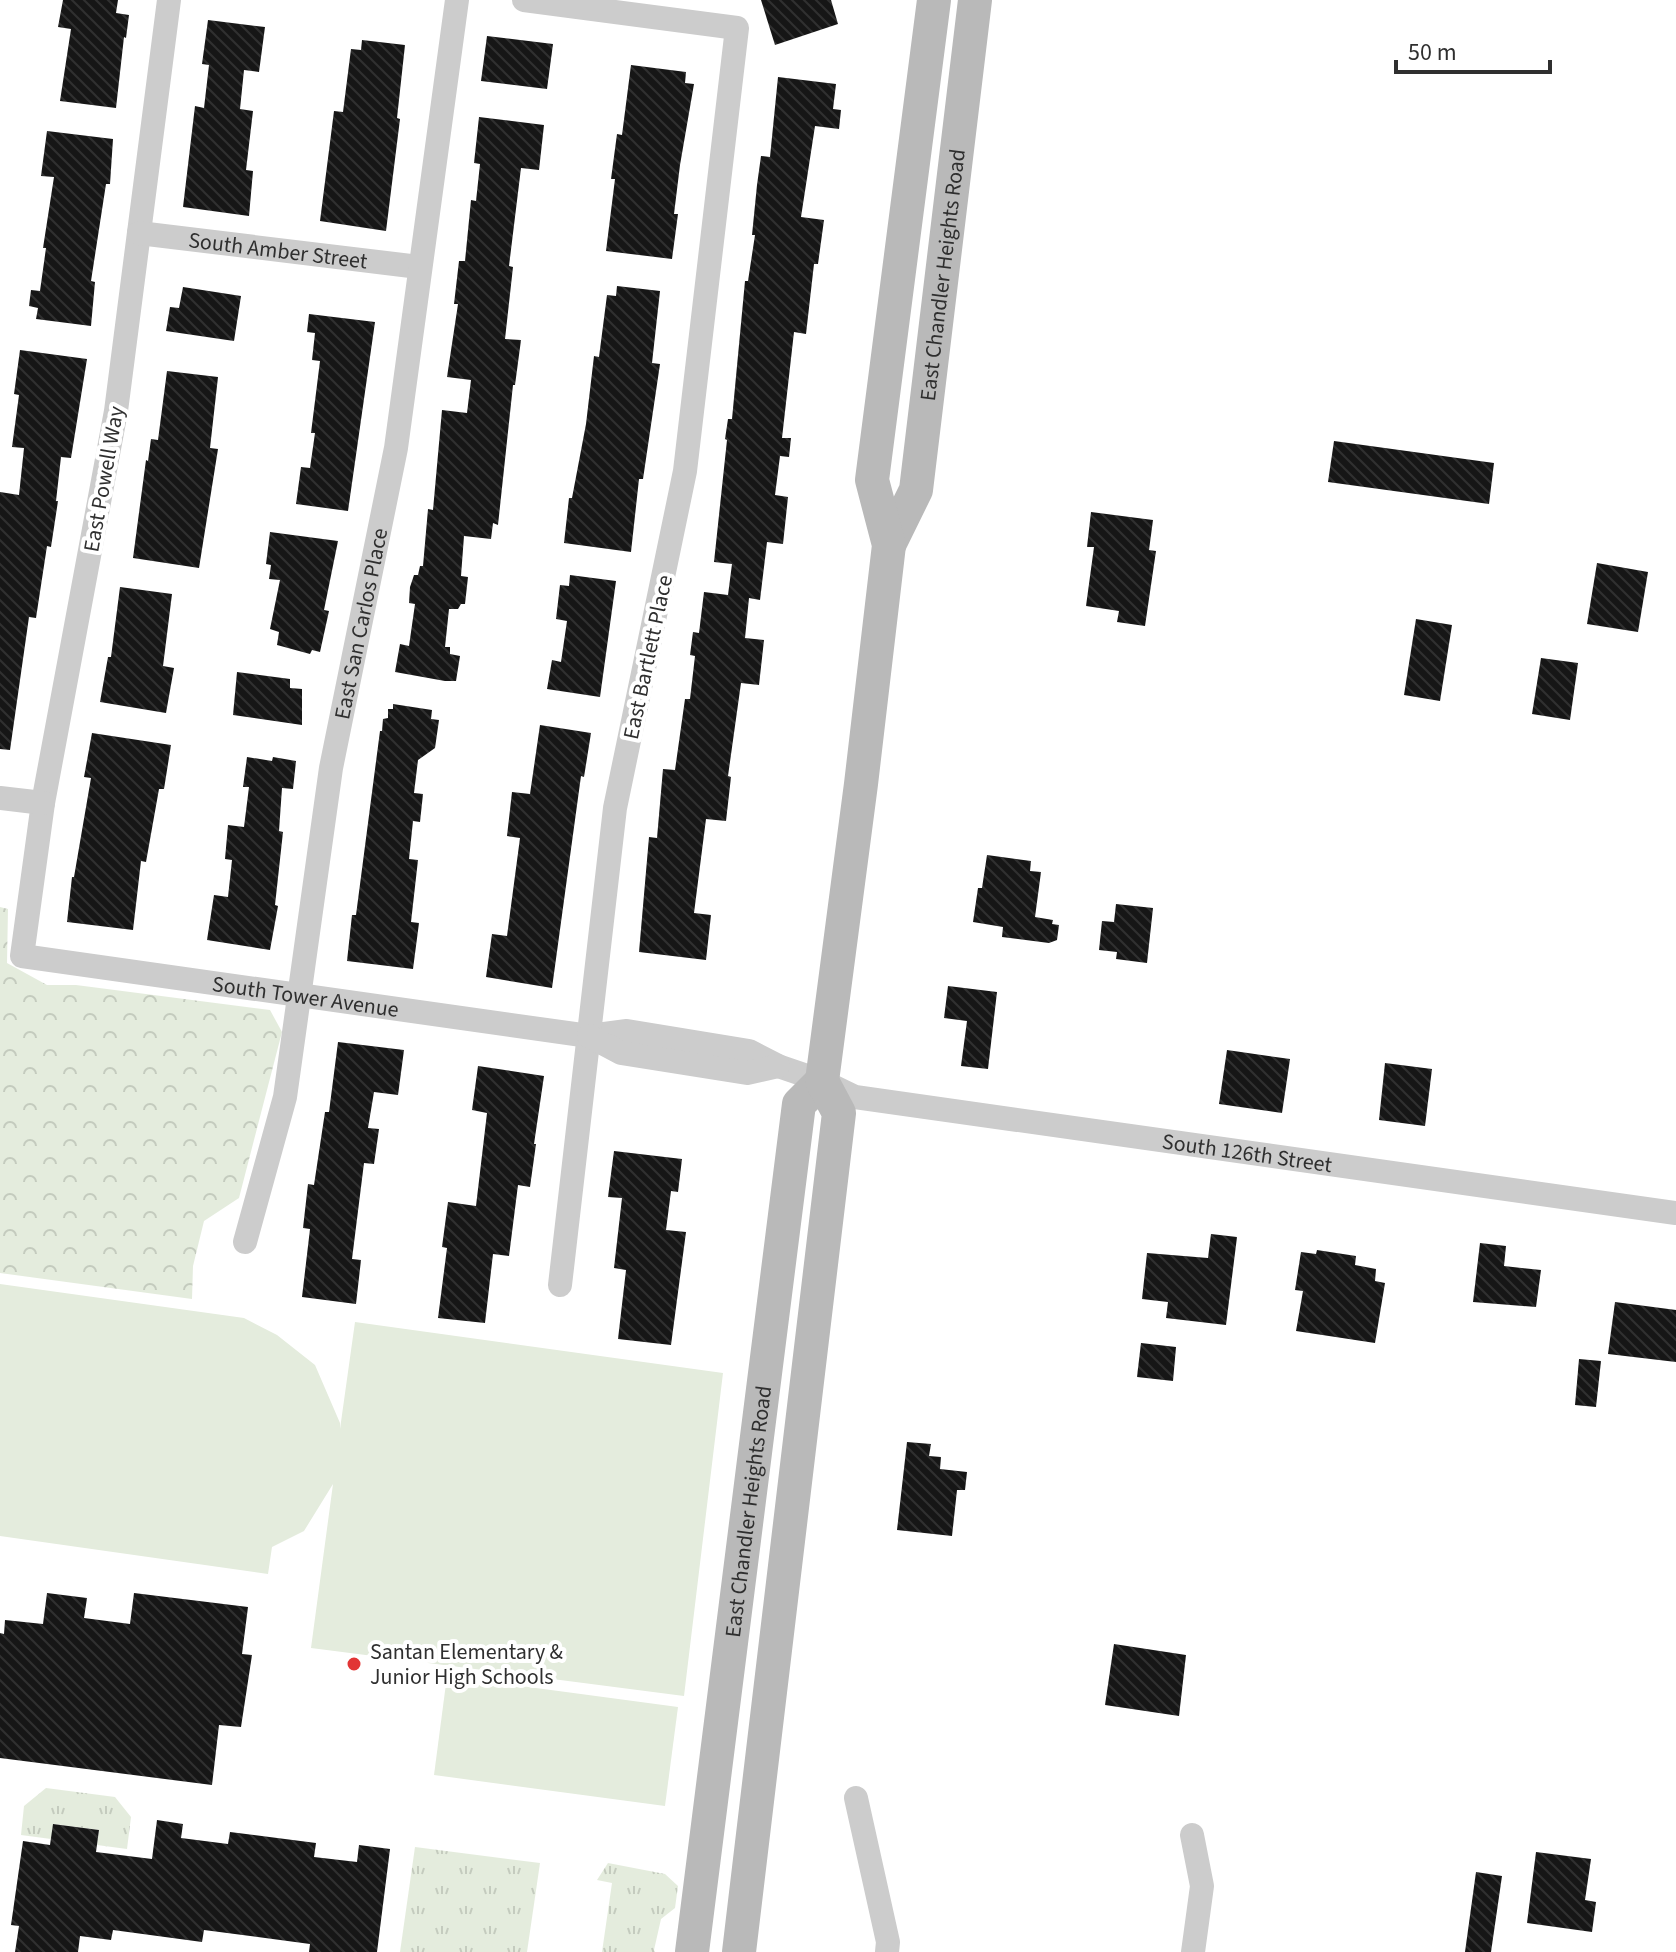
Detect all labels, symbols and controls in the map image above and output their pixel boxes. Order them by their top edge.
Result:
scale bar [1396,24,1550,74]
text: 50 m [1408,35,1457,70]
street label: East Chandler Heights Road [912,147,974,403]
street label: South Amber Street [187,224,370,278]
street label: East Powell Way [75,403,133,555]
street label: East San Carlos Place [326,525,396,722]
street label: East Bartlett Place [615,572,681,742]
street label: South Tower Avenue [210,968,401,1026]
street label: South 126th Street [1160,1126,1335,1181]
street label: East Chandler Heights Road [717,1384,780,1639]
place label: Santan Elementary & Junior High Schools [370,1636,564,1693]
marker: Santan Elementary & Junior High Schools [345,1655,363,1673]

